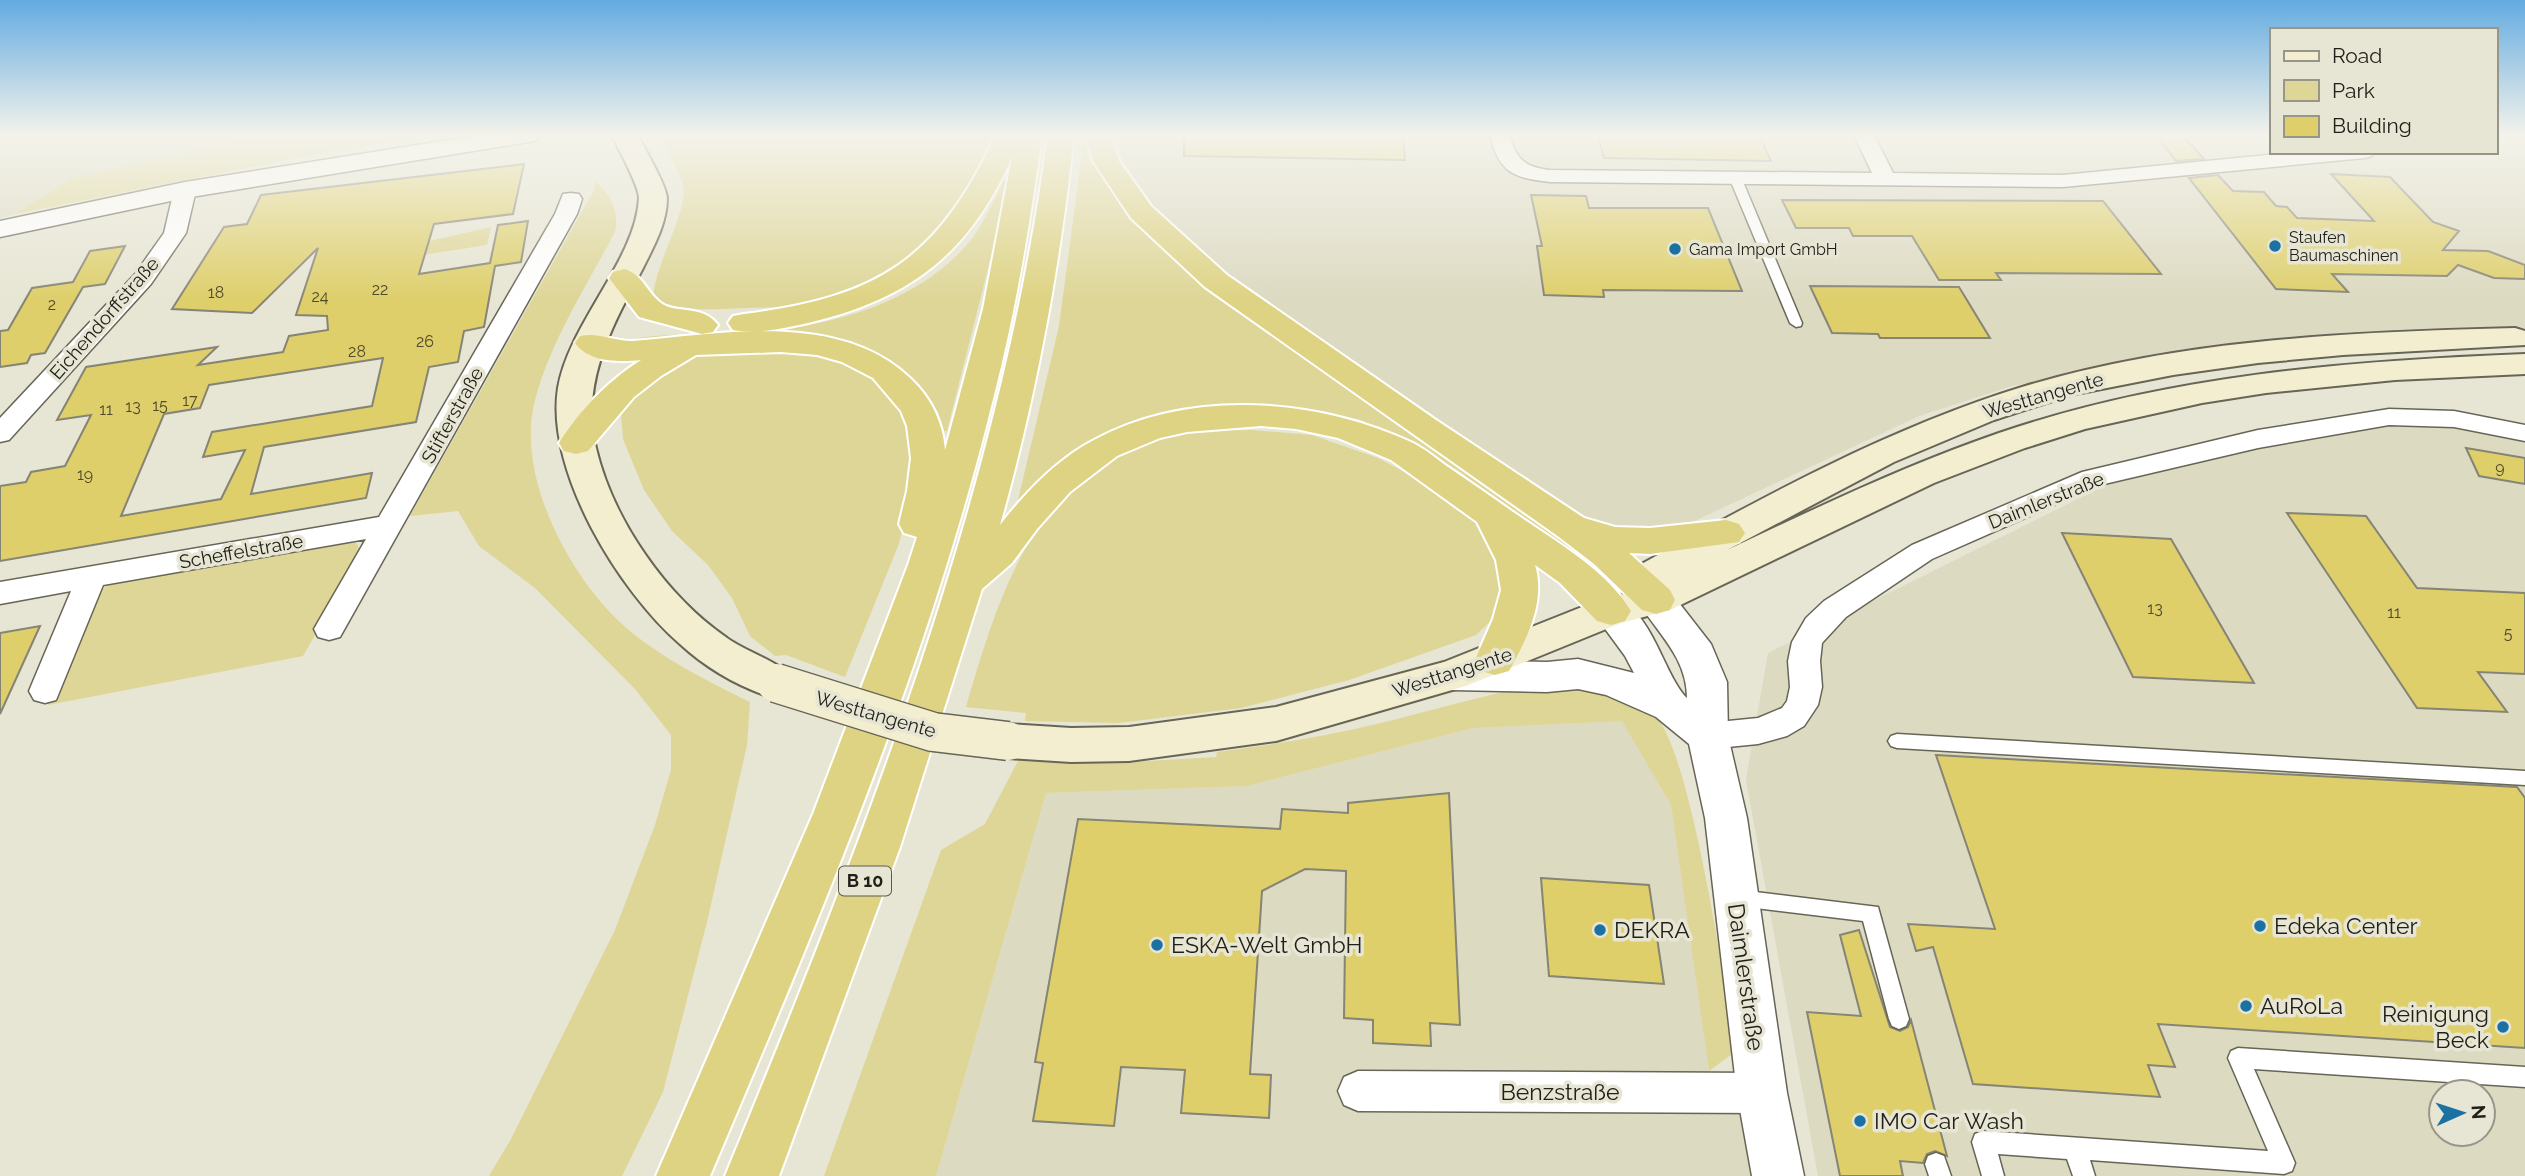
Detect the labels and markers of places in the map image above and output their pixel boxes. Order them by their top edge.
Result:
place label: Staufen Baumaschinen [2289,228,2399,265]
marker: Staufen Baumaschinen [2267,238,2283,254]
place label: Gama Import GmbH [1689,240,1838,259]
marker: Gama Import GmbH [1667,241,1683,257]
place label: Edeka Center [2274,912,2418,939]
place label: DEKRA [1614,916,1690,943]
marker: Edeka Center [2252,918,2268,934]
marker: DEKRA [1592,922,1608,938]
place label: ESKA-Welt GmbH [1171,931,1362,958]
marker: ESKA-Welt GmbH [1149,937,1165,953]
place label: AuRoLa [2260,992,2343,1019]
marker: AuRoLa [2238,998,2254,1014]
place label: Reinigung Beck [2382,1000,2489,1053]
marker: Reinigung Beck [2495,1019,2511,1035]
place label: IMO Car Wash [1874,1107,2024,1134]
marker: IMO Car Wash [1852,1113,1868,1129]

